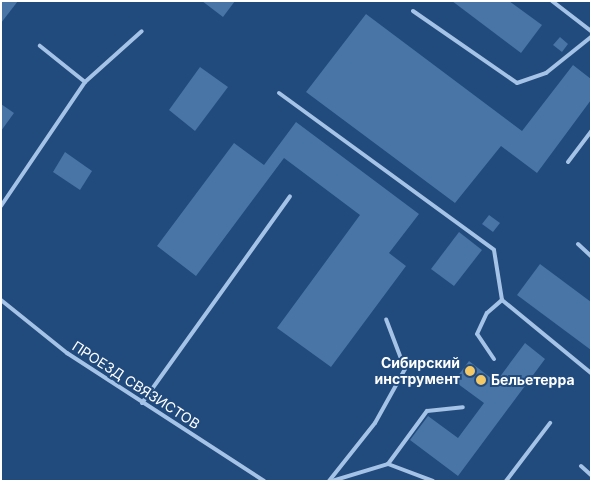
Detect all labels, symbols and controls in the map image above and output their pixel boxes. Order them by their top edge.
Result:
street label: ПРОЕЗД СВЯЗИСТОВ [69,337,203,433]
place label: Сибирский инструмент [375,355,460,388]
marker: Сибирский инструмент [464,365,476,377]
place label: Бельетерра [491,372,575,388]
marker: Бельетерра [475,374,487,386]

